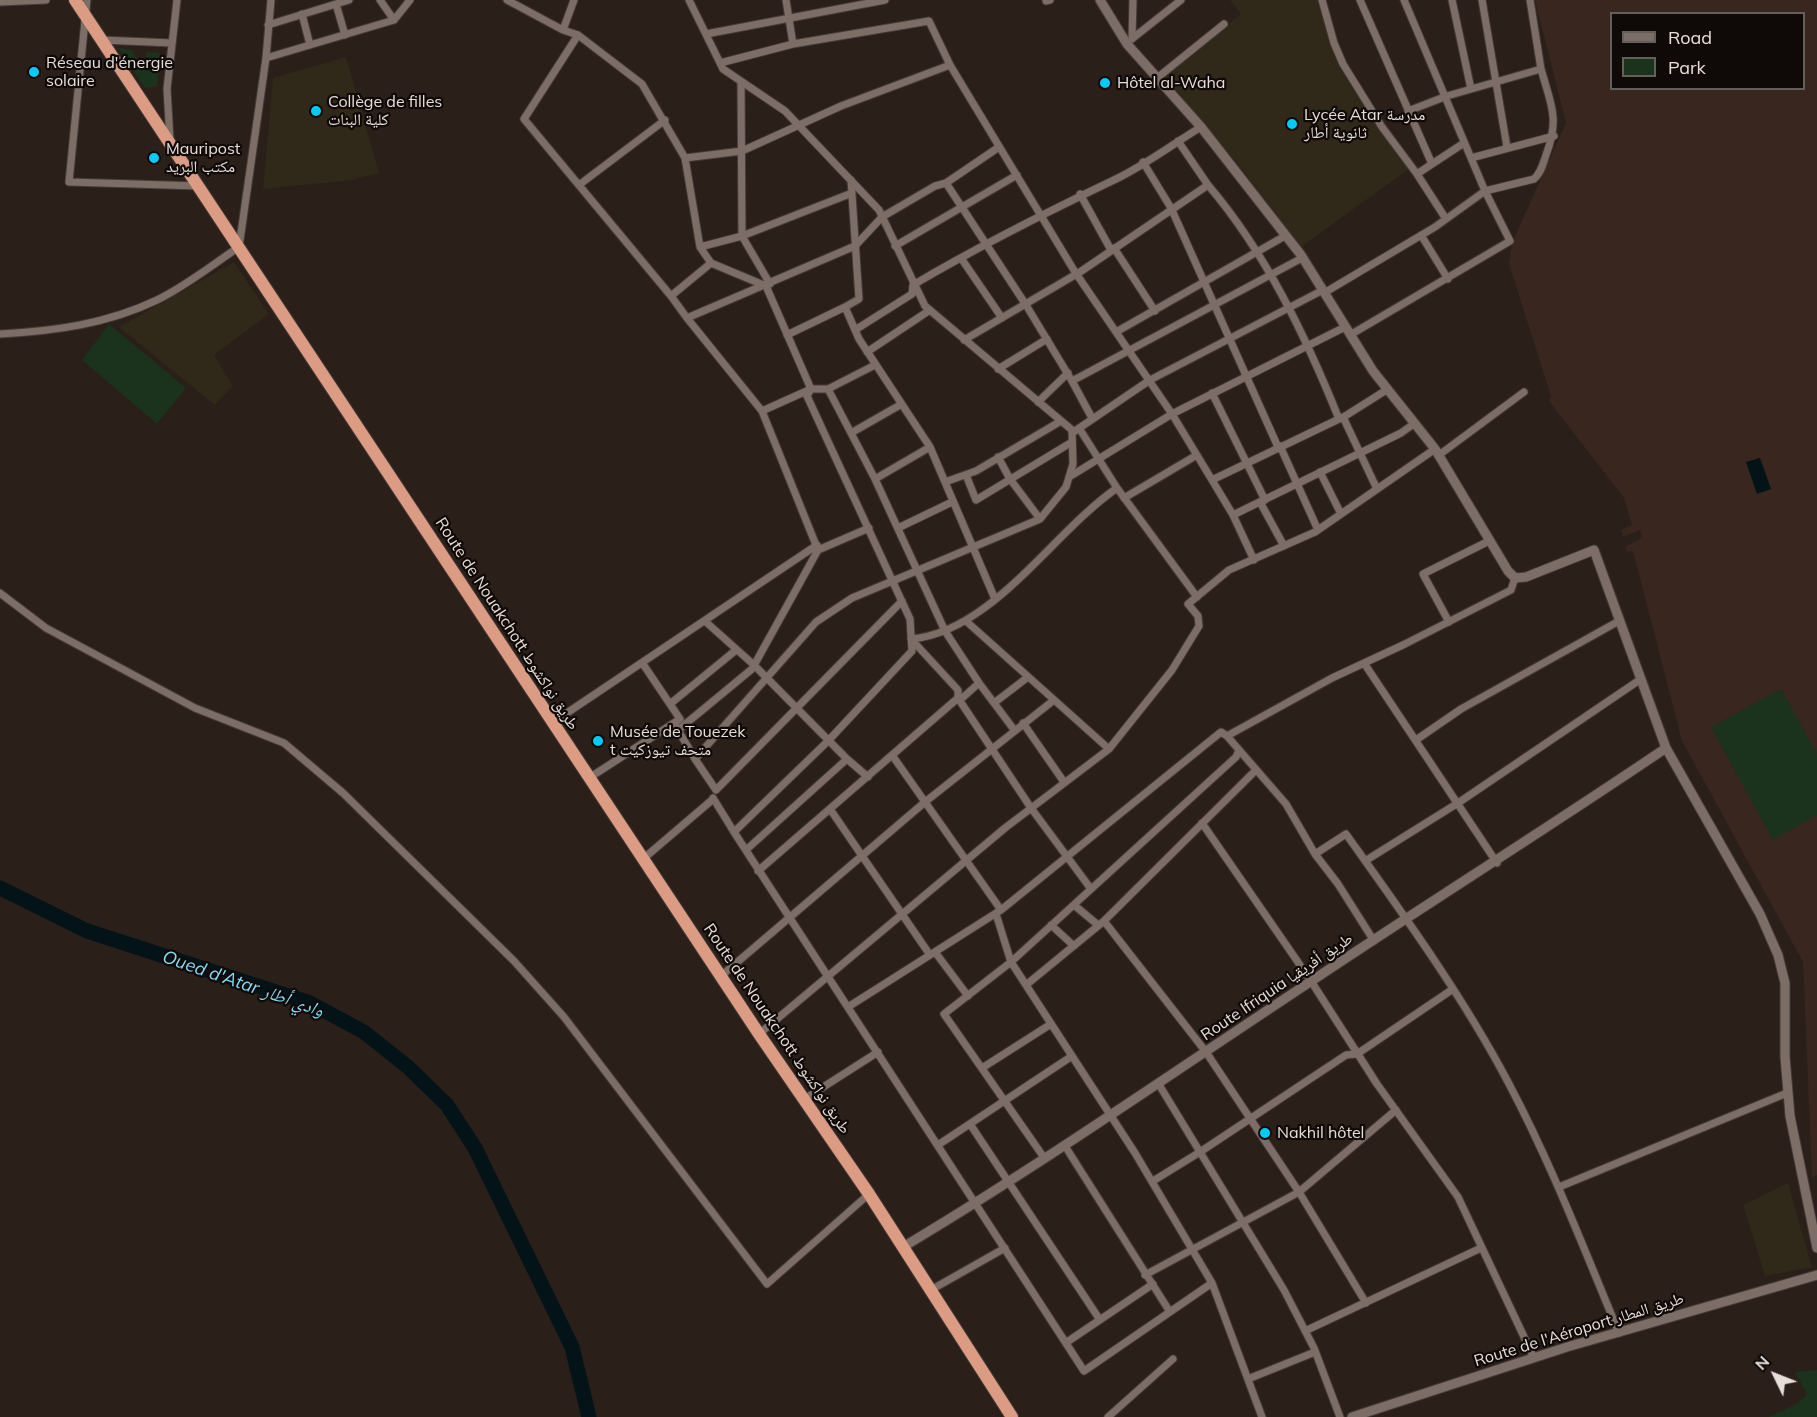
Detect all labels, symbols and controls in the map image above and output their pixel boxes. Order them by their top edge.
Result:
legend [1610,12,1805,90]
text: Road [1668,26,1712,49]
place label: Réseau d'énergie solaire [46,53,173,91]
text: Park [1668,56,1706,79]
marker: Réseau d'énergie solaire [27,65,41,79]
place label: Hôtel al-Waha [1117,73,1225,93]
marker: Hôtel al-Waha [1098,76,1112,90]
place label: Collège de filles كلية البنات [328,92,442,130]
marker: Collège de filles كلية البنات [309,104,323,118]
place label: Lycée Atar مدرسة ثانوية أطار [1304,105,1425,143]
marker: Lycée Atar مدرسة ثانوية أطار [1285,117,1299,131]
place label: Mauripost مكتب البريد [166,139,240,177]
marker: Mauripost مكتب البريد [147,151,161,165]
street label: Route de Nouakchott طريق نواكشوط [431,514,583,734]
place label: Musée de Touezek t متحف تيوزكيت [610,722,746,760]
marker: Musée de Touezek t متحف تيوزكيت [591,734,605,748]
street label: Route de Nouakchott طريق نواكشوط [699,920,855,1138]
street label: Route Ifriquia طريق أفريقيا [1198,929,1356,1045]
water label: Oued d'Atar وادي أطار [159,946,327,1022]
place label: Nakhil hôtel [1277,1123,1364,1143]
marker: Nakhil hôtel [1258,1126,1272,1140]
street label: Route de l'Aéroport طريق المطار [1472,1289,1686,1371]
north arrow [1745,1345,1805,1405]
text: N [1750,1351,1773,1374]

